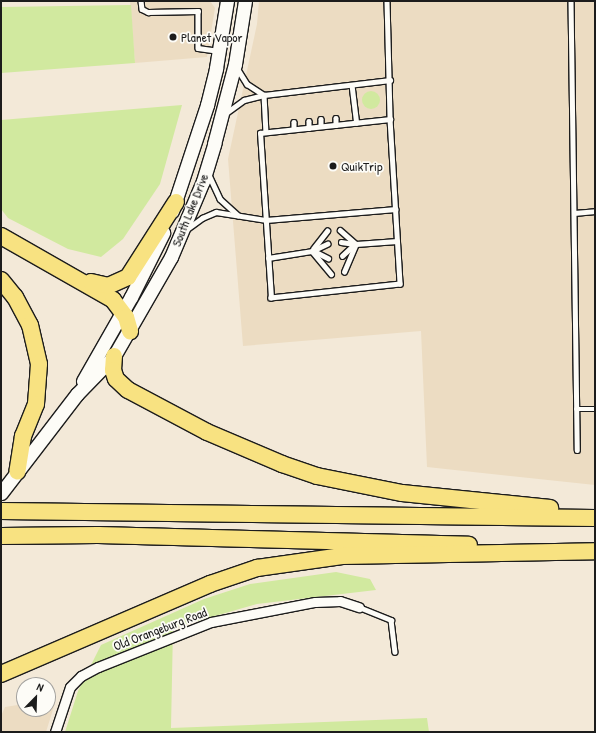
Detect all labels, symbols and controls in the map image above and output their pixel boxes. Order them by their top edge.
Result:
place label: Planet Vapor [181,29,243,45]
marker: Planet Vapor [168,32,178,42]
place label: QuikTrip [341,158,383,174]
marker: QuikTrip [328,161,338,171]
street label: South Lake Drive [168,171,212,249]
street label: Old Orangeburg Road [111,604,209,654]
north arrow [16,677,56,717]
text: N [35,679,46,694]

